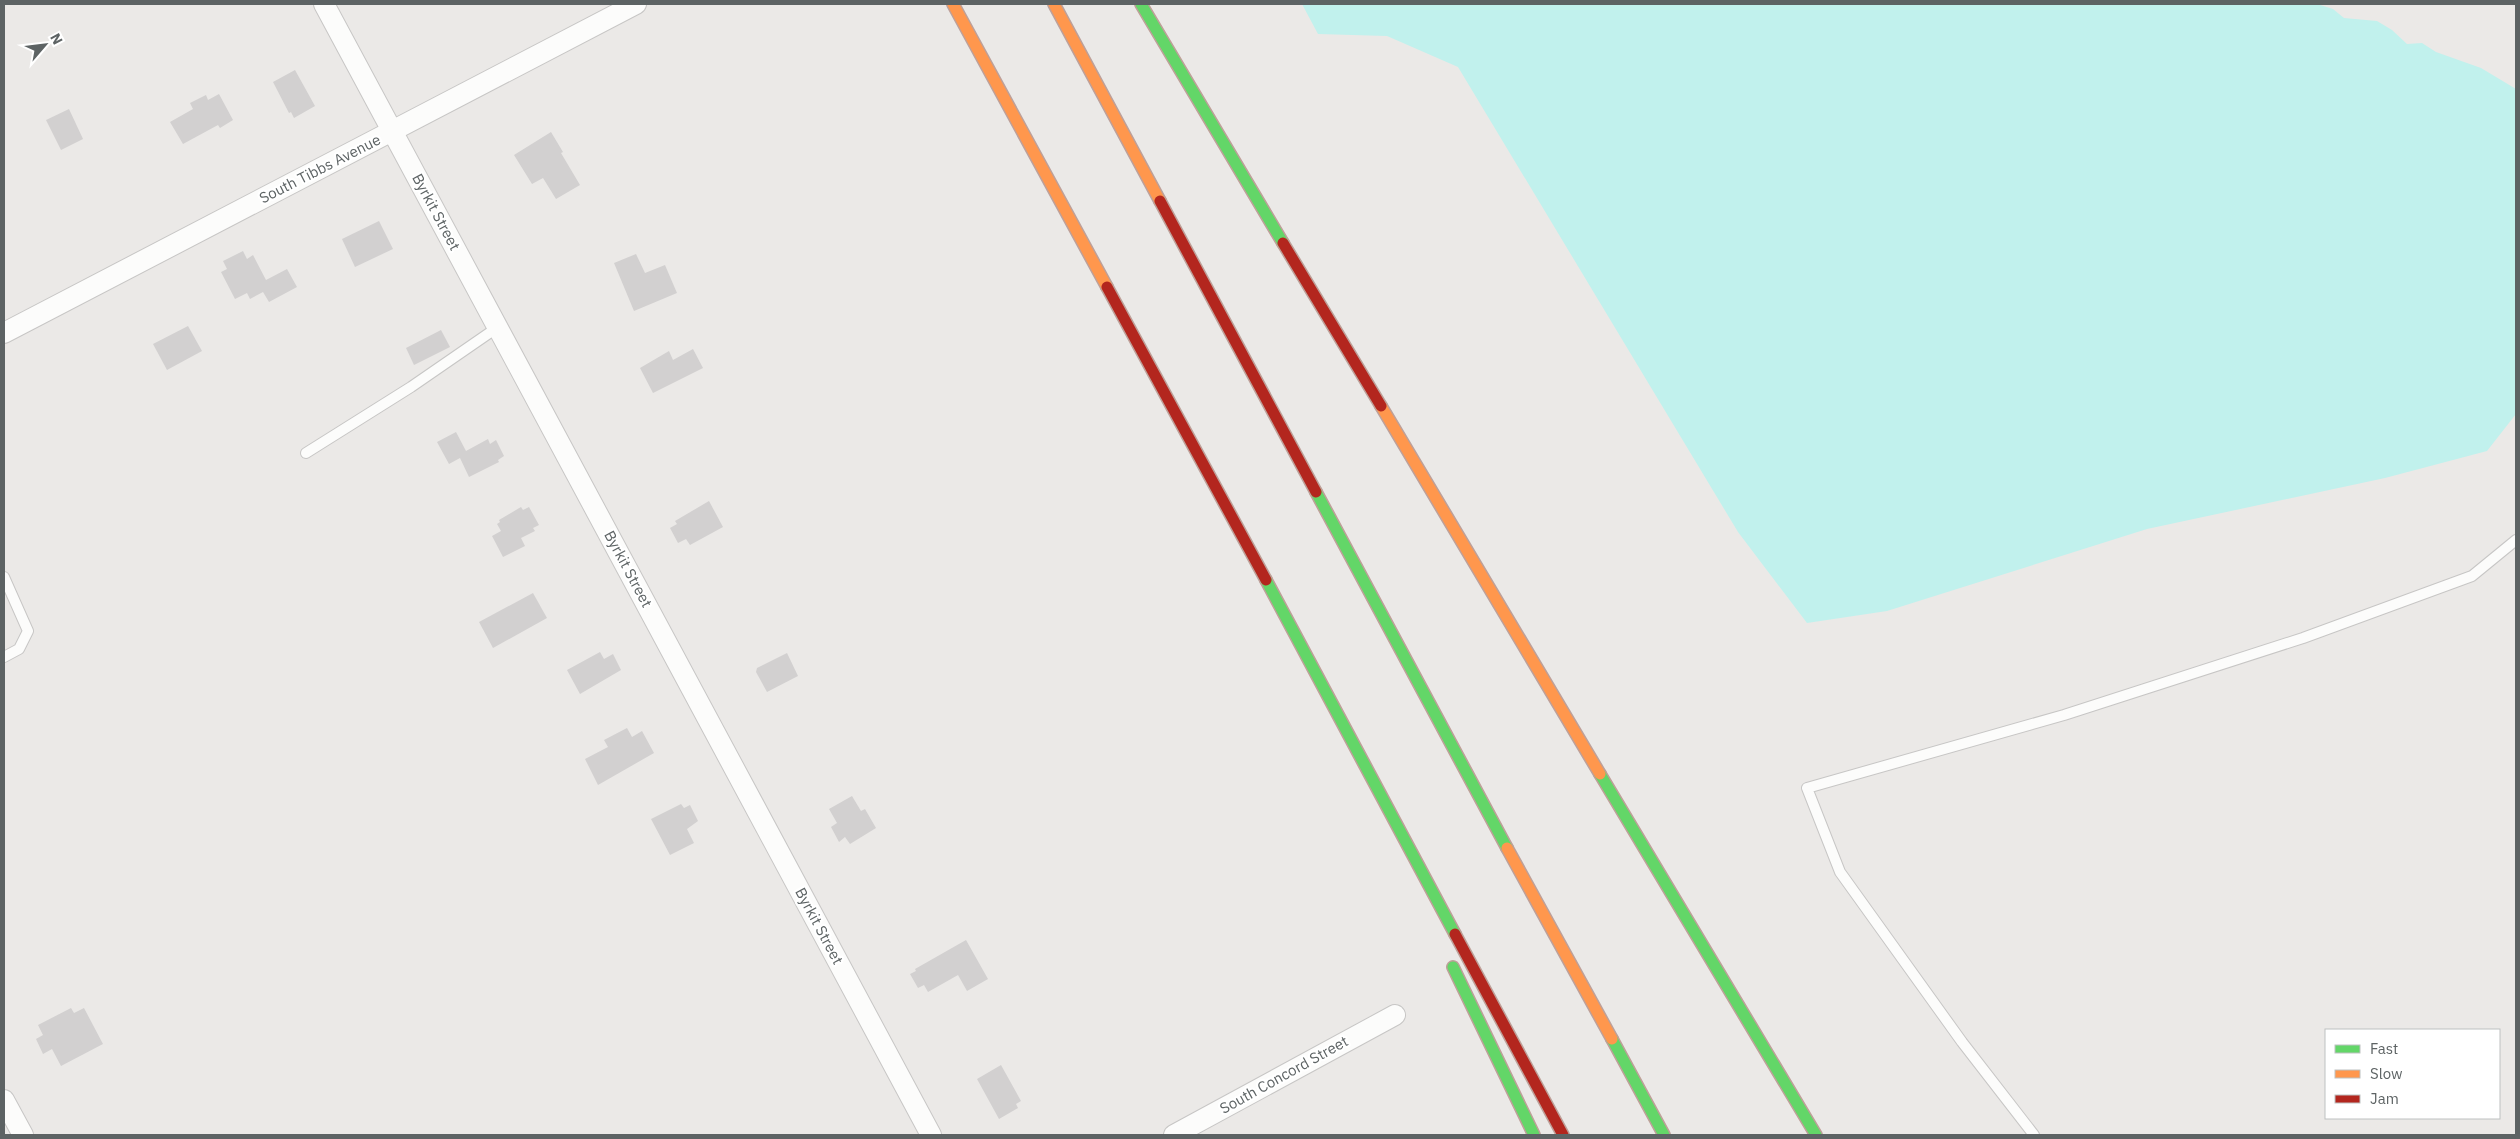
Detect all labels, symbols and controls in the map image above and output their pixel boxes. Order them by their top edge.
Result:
north arrow [20,20,70,70]
text: N [46,30,67,48]
street label: South Tibbs Avenue [256,130,384,207]
street label: Byrkit Street [408,170,465,253]
street label: Byrkit Street [600,527,657,610]
street label: Byrkit Street [791,884,848,967]
legend [2325,1029,2500,1119]
street label: South Concord Street [1216,1031,1351,1118]
text: Fast [2370,1039,2398,1058]
text: Slow [2370,1064,2403,1083]
text: Jam [2370,1089,2399,1108]

